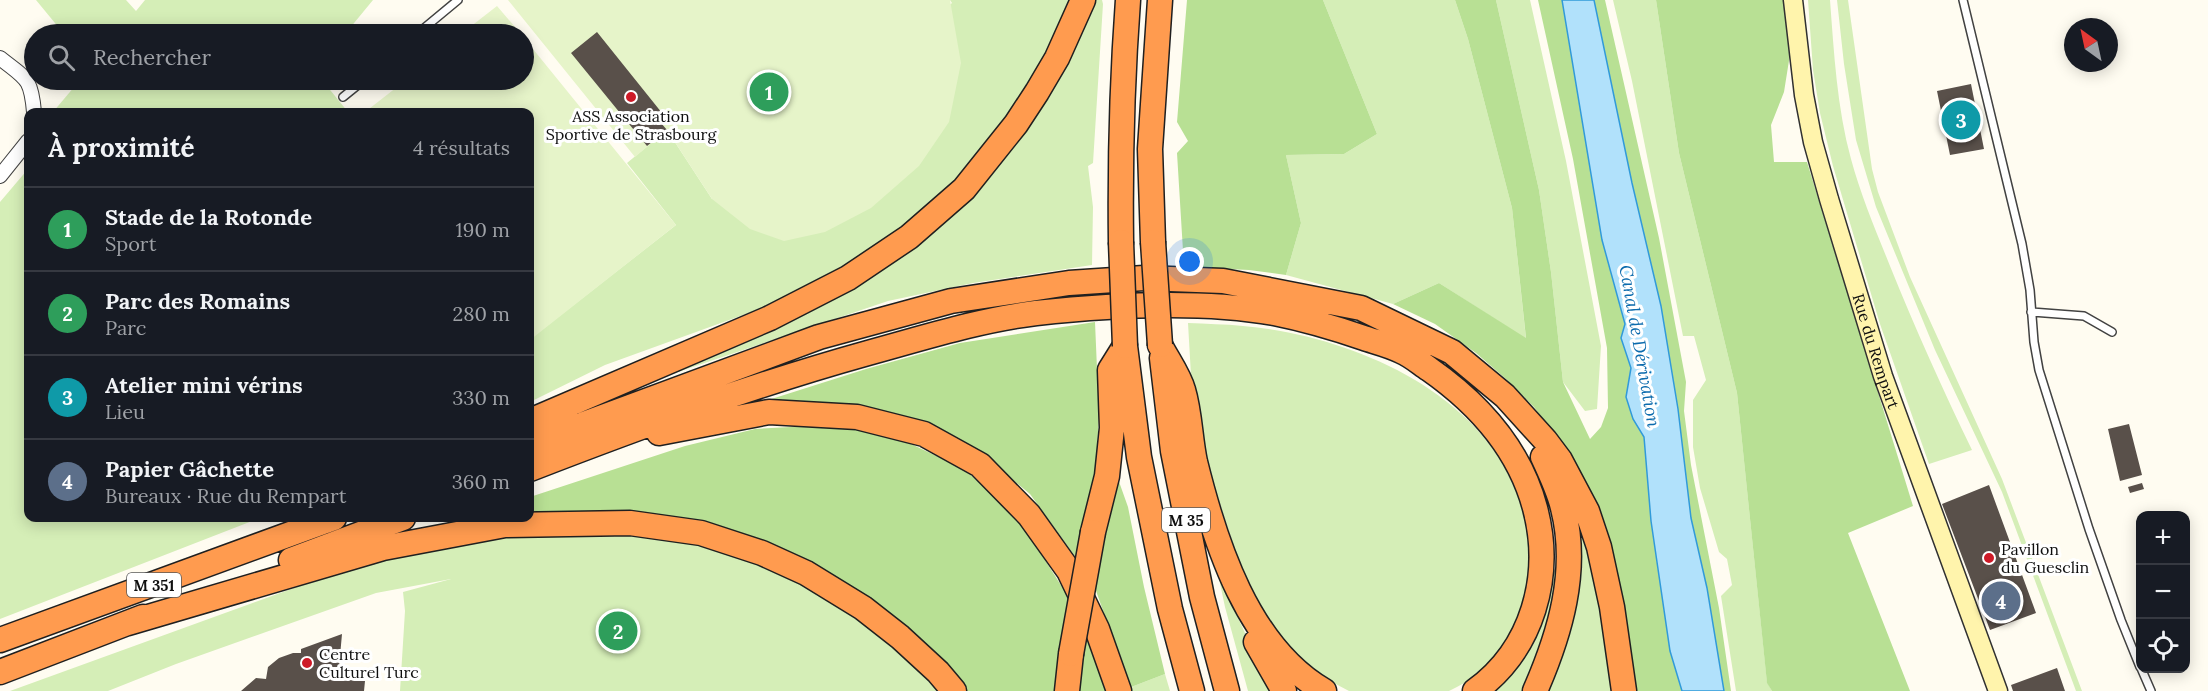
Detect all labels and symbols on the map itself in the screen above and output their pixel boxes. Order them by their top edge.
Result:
north arrow [2064,18,2118,72]
pin: 1 [750,70,788,115]
marker: ASS Association Sportive de Strasbourg [624,90,638,104]
pin: 3 [1942,98,1980,142]
place label: ASS Association Sportive de Strasbourg [546,106,717,144]
your location [1175,247,1204,276]
water label: Canal de Dérivation [1614,263,1666,429]
street label: Rue du Rempart [1848,291,1904,412]
road number: M 35 [1162,508,1210,532]
place label: Pavillon du Guesclin [2001,539,2089,577]
marker: Pavillon du Guesclin [1982,551,1996,565]
road number: M 351 [127,573,181,597]
pin: 4 [1982,578,2020,624]
pin: 2 [598,608,638,654]
place label: Centre Culturel Turc [319,644,419,682]
marker: Centre Culturel Turc [300,656,314,670]

